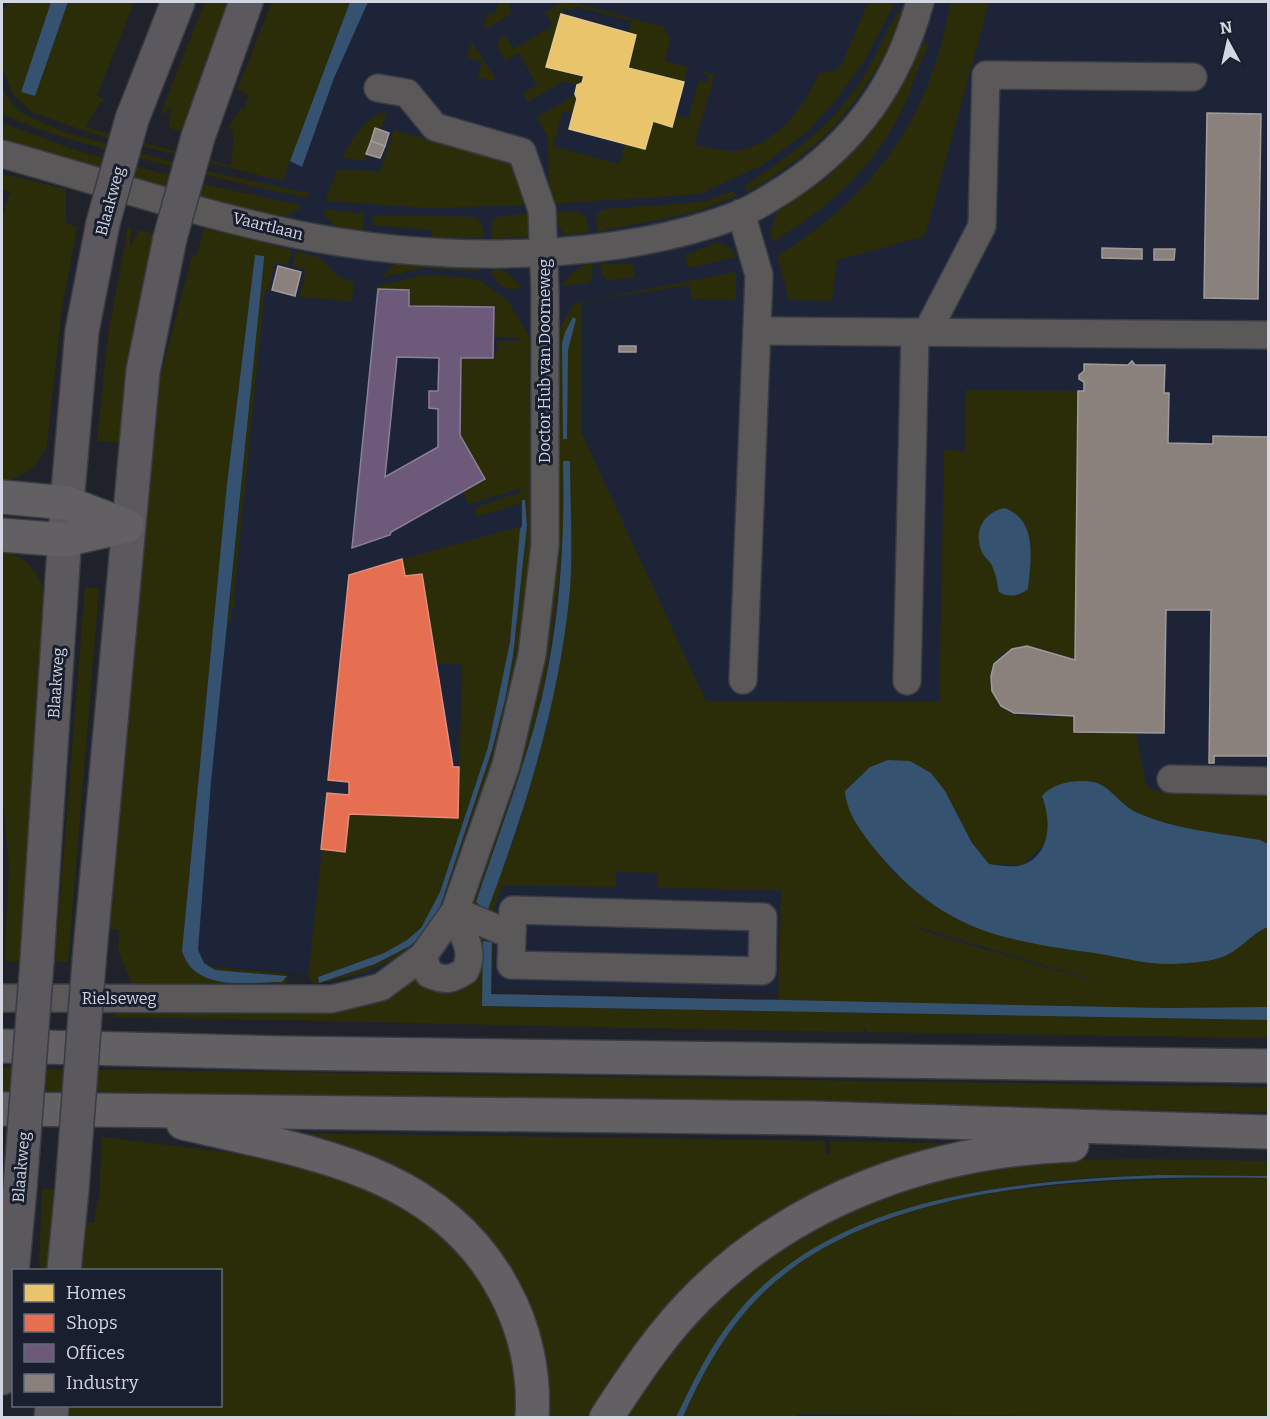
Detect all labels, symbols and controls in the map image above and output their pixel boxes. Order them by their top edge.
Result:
north arrow [1198,12,1258,72]
text: N [1219,17,1233,38]
street label: Blaakweg [92,164,128,238]
street label: Vaartlaan [231,208,305,244]
street label: Doctor Hub van Doorneweg [535,259,554,463]
street label: Blaakweg [44,647,68,719]
street label: Rielseweg [82,989,156,1008]
street label: Blaakweg [8,1131,34,1203]
legend [12,1269,222,1407]
text: Homes [66,1282,126,1304]
text: Shops [66,1312,118,1334]
text: Offices [66,1342,125,1364]
text: Industry [66,1372,139,1394]

